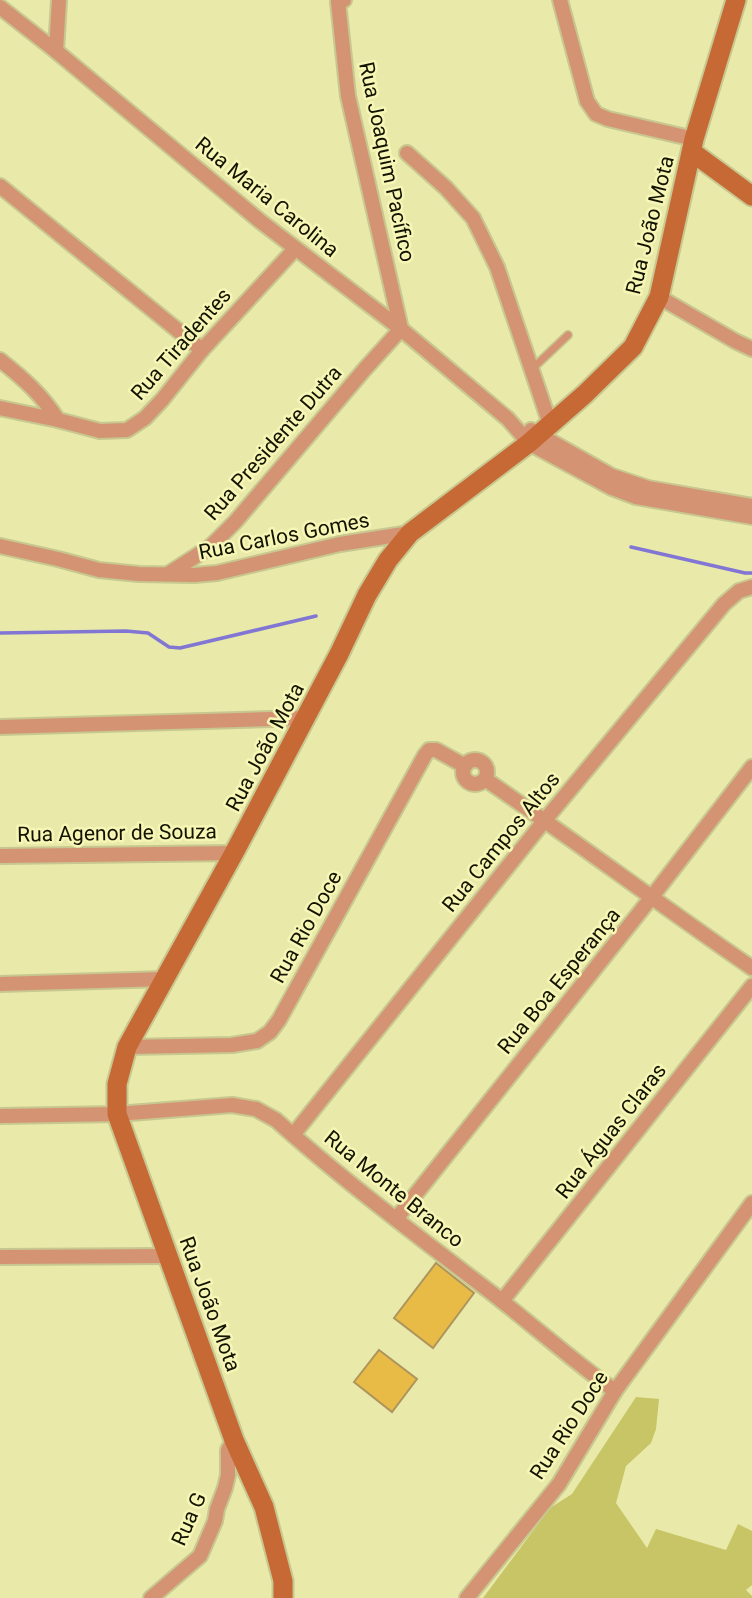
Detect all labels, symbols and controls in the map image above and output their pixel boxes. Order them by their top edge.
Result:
street label: Rua Joaquim Pacífico [354,60,420,264]
street label: Rua Maria Carolina [191,132,343,262]
street label: Rua João Mota [621,153,679,297]
street label: Rua Tiradentes [126,283,236,405]
street label: Rua Presidente Dutra [199,361,347,525]
street label: Rua Carlos Gomes [197,508,371,564]
street label: Rua João Mota [221,679,309,815]
street label: Rua Campos Altos [437,767,565,917]
street label: Rua Agenor de Souza [17,819,217,847]
street label: Rua Rio Doce [265,867,347,987]
street label: Rua Boa Esperança [493,903,625,1059]
street label: Rua Águas Claras [551,1059,671,1203]
street label: Rua Monte Branco [320,1126,468,1252]
street label: Rua João Mota [174,1233,246,1375]
street label: Rua Rio Doce [525,1366,613,1484]
street label: Rua G [167,1489,211,1549]

